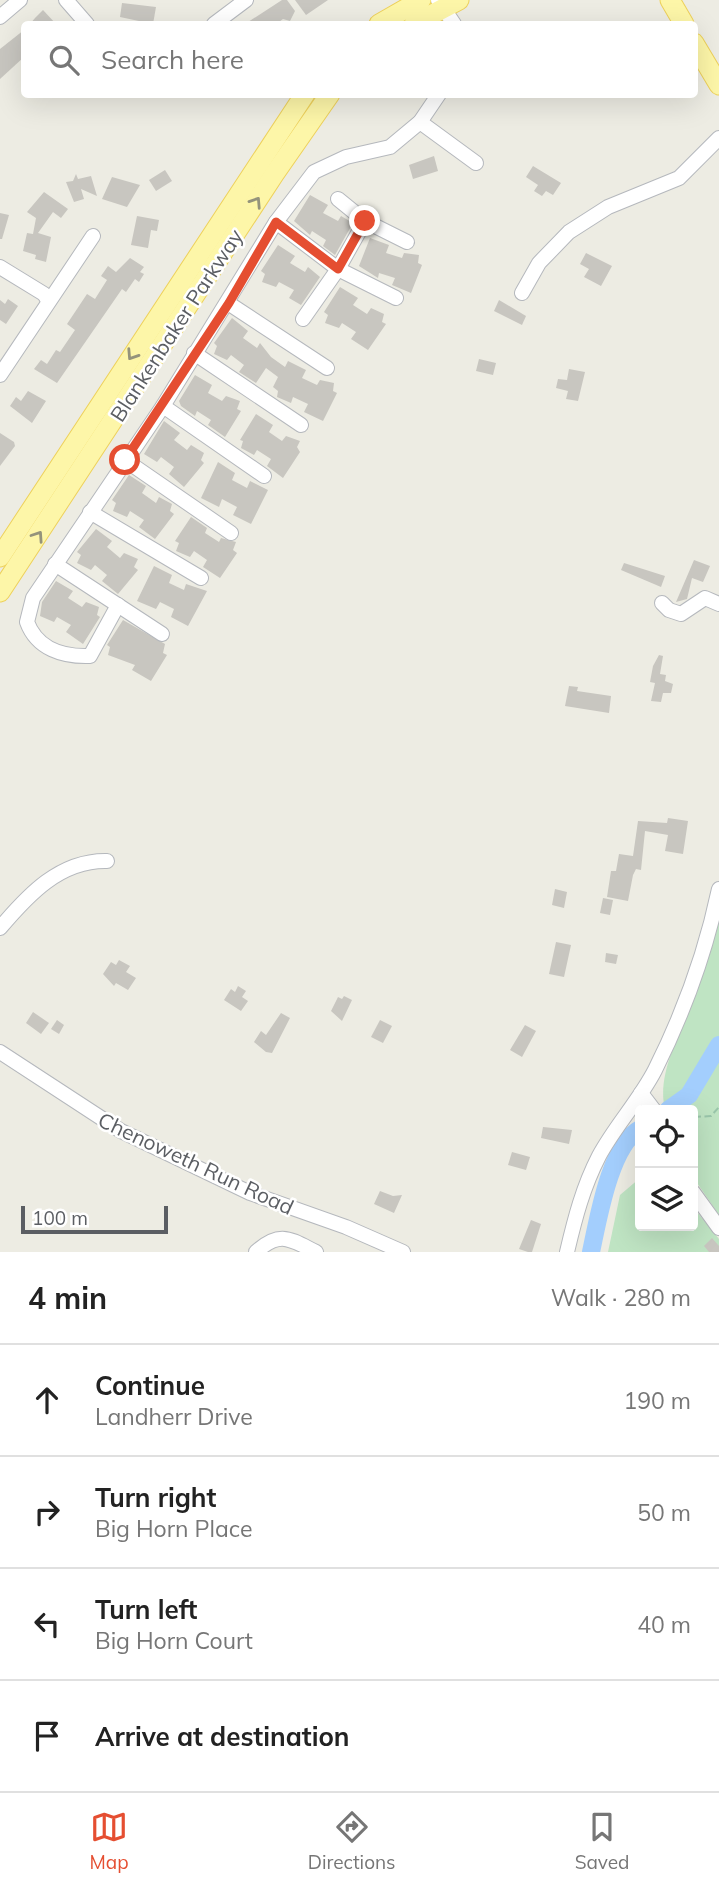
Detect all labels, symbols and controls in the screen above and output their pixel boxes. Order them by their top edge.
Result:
search box [21,21,698,98]
icon: search [45,41,83,79]
text: Search here [101,43,244,76]
one-way arrow [248,196,261,209]
route end [349,205,380,236]
street label: Blankenbaker Parkway [104,224,248,426]
one-way arrow [128,347,140,360]
route start [109,444,140,475]
one-way arrow [30,530,43,543]
map controls [635,1105,698,1231]
button: locate [635,1105,698,1168]
street label: Chenoweth Run Road [94,1106,298,1220]
button: layers [635,1168,698,1231]
scale bar [21,1203,168,1235]
text: 100 m [32,1206,88,1230]
text: 4 min [28,1279,107,1317]
text: Walk · 280 m [551,1283,691,1312]
text: Continue [95,1369,205,1402]
icon: ahead [28,1381,66,1419]
text: 190 m [623,1386,691,1415]
text: Landherr Drive [95,1402,253,1431]
text: Turn right [95,1481,216,1514]
icon: right [28,1493,66,1531]
text: 50 m [637,1498,691,1527]
text: Big Horn Place [95,1514,252,1543]
text: Turn left [95,1593,197,1626]
icon: left [28,1605,66,1643]
text: 40 m [637,1610,691,1639]
text: Big Horn Court [95,1626,253,1655]
icon: arrive [28,1717,66,1755]
text: Arrive at destination [95,1720,350,1753]
tab: Map [90,1808,129,1874]
tab: Directions [308,1808,396,1874]
tab: Saved [575,1808,629,1874]

